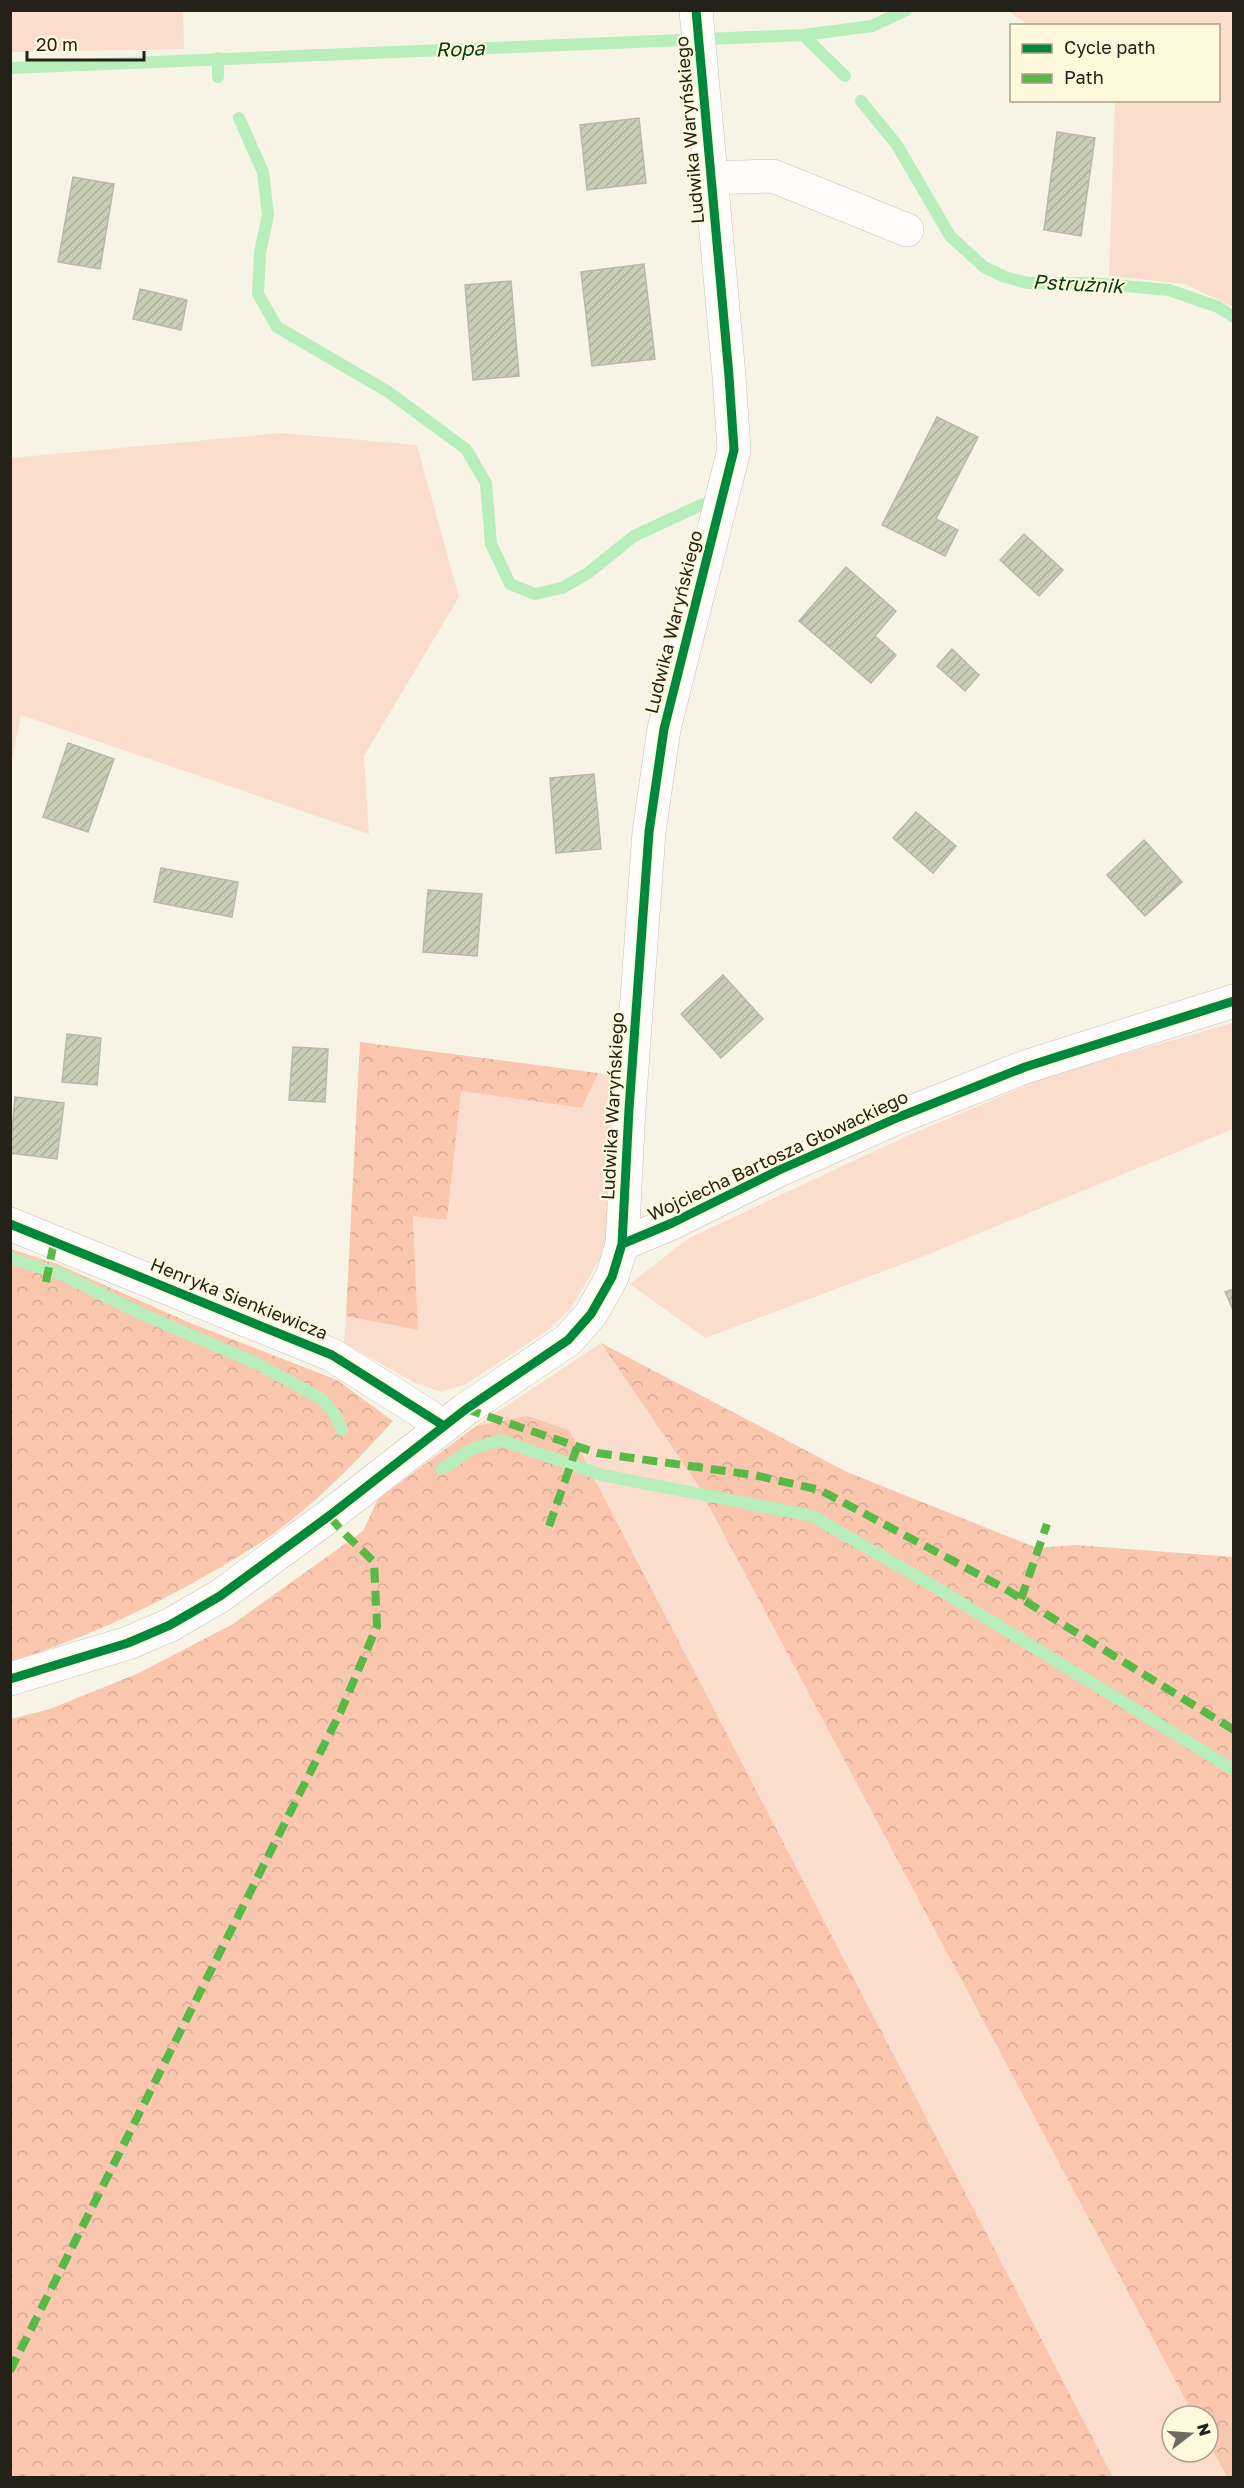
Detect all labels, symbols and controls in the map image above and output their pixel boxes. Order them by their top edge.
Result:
scale bar [27,24,144,62]
legend [1010,24,1220,102]
text: 20 m [36,33,78,55]
water label: Ropa [435,35,486,61]
street label: Ludwika Waryńskiego [670,35,708,225]
text: Cycle path [1064,36,1156,58]
text: Path [1064,66,1104,88]
water label: Pstrużnik [1032,269,1127,298]
street label: Ludwika Waryńskiego [640,528,706,716]
street label: Ludwika Waryńskiego [596,1011,628,1201]
street label: Wojciecha Bartosza Głowackiego [644,1085,911,1225]
street label: Henryka Sienkiewicza [148,1252,331,1344]
north arrow [1160,2404,1220,2464]
text: N [1193,2421,1216,2438]

